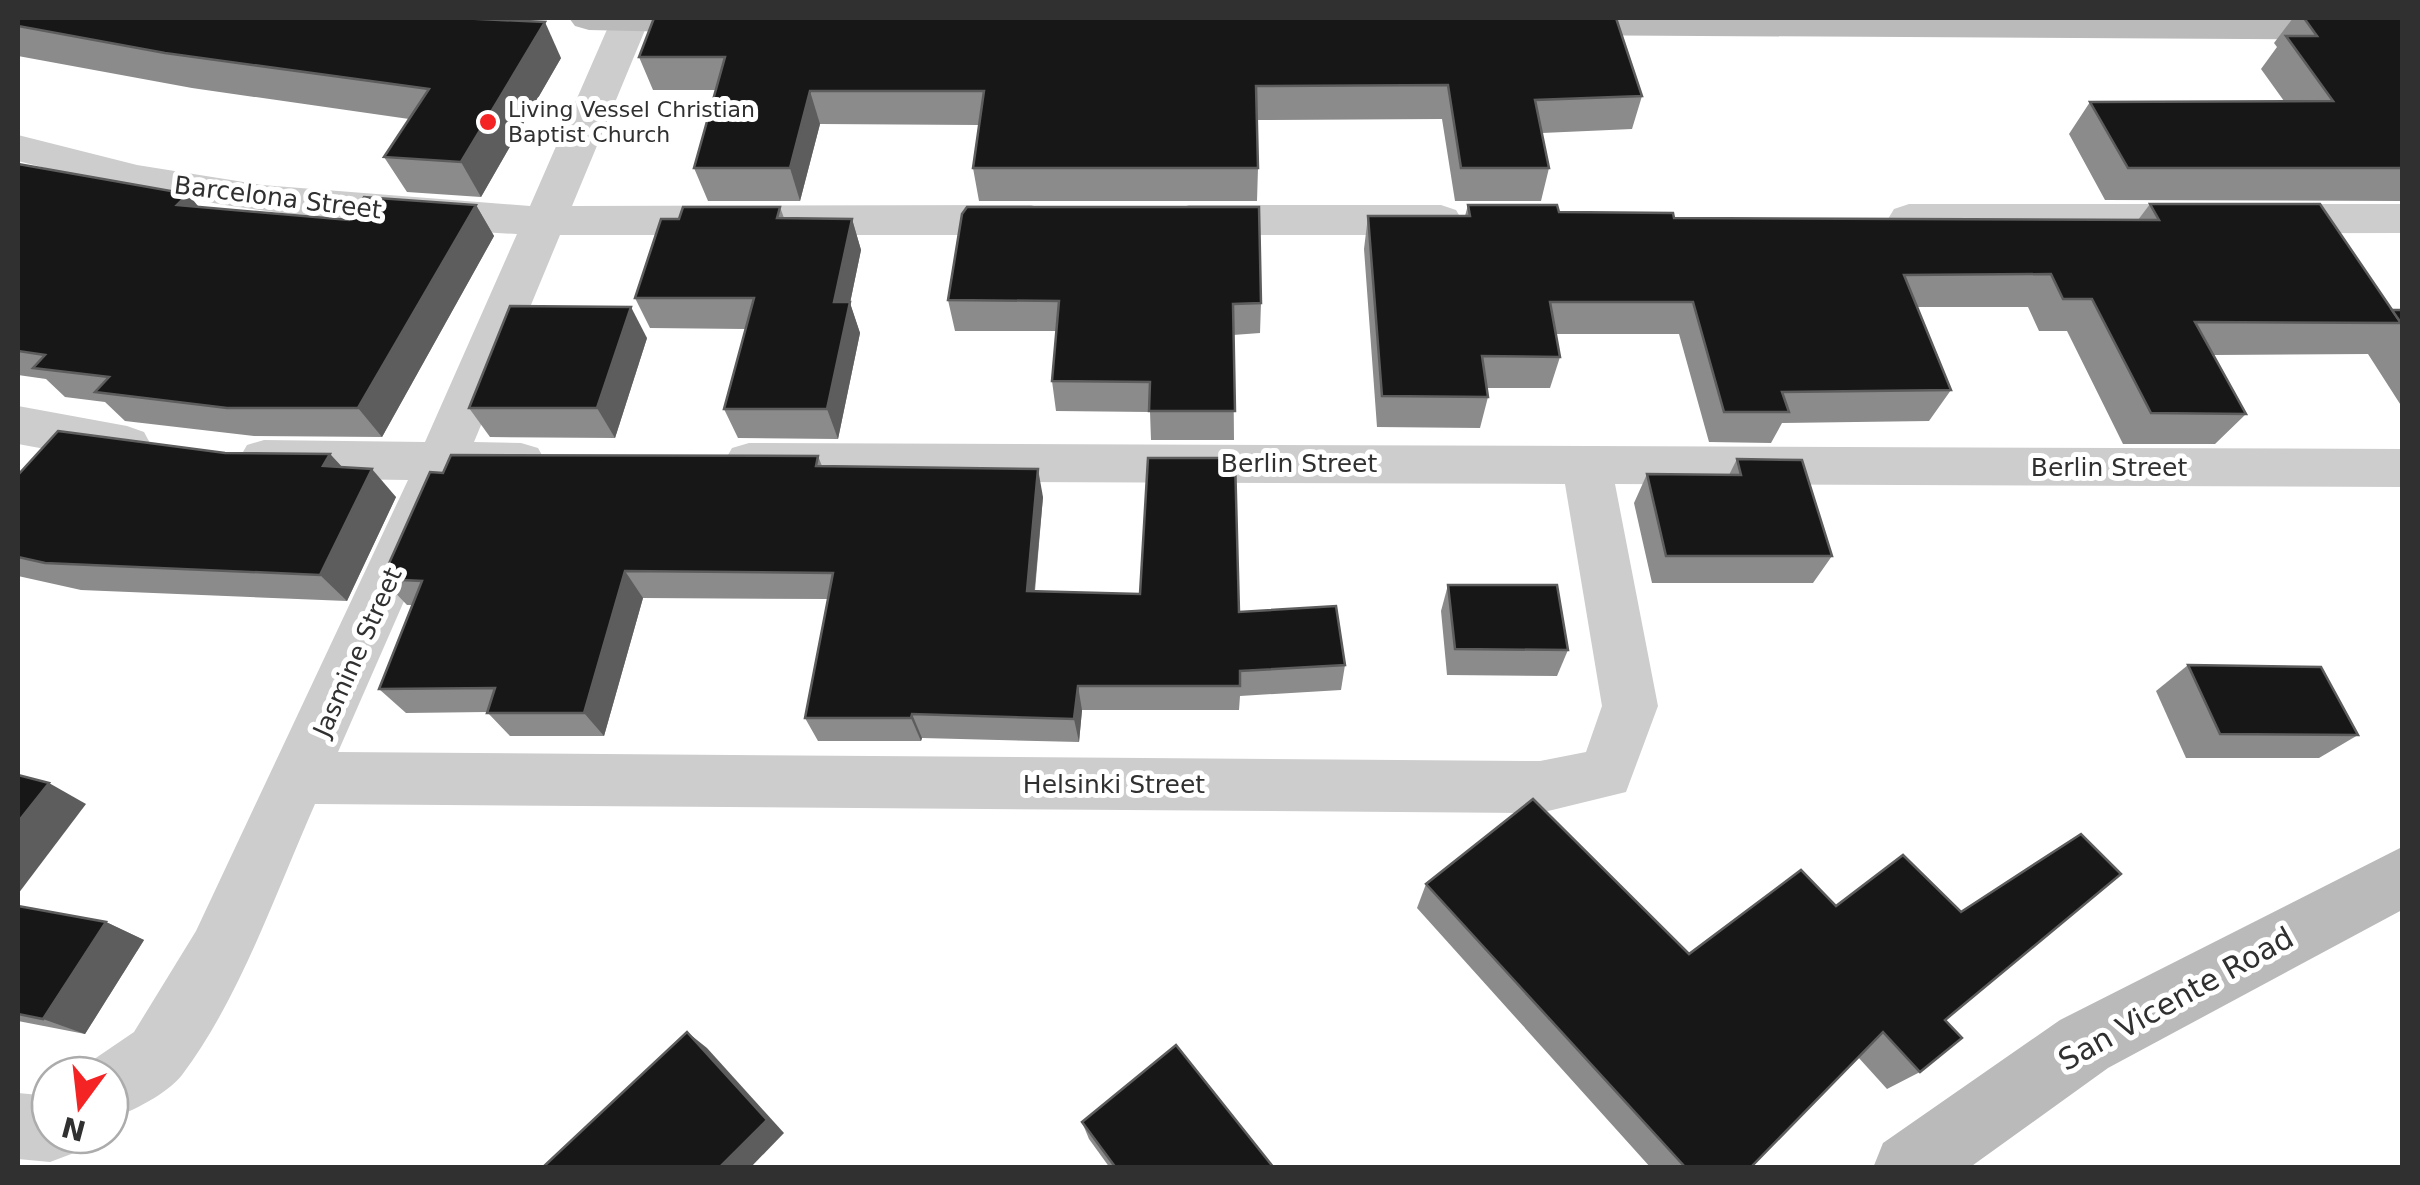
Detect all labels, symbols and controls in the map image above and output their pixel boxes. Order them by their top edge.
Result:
place label: Living Vessel Christian Baptist Church [508,97,755,147]
marker: Living Vessel Christian Baptist Church [477,111,499,133]
street label: Barcelona Street [173,170,383,225]
street label: Berlin Street [1221,449,1377,478]
street label: Berlin Street [2031,453,2187,482]
street label: Jasmine Street [306,563,408,743]
street label: Helsinki Street [1023,770,1205,799]
street label: San Vicente Road [2052,919,2299,1078]
north arrow [30,1055,130,1155]
text: N [58,1110,89,1148]

